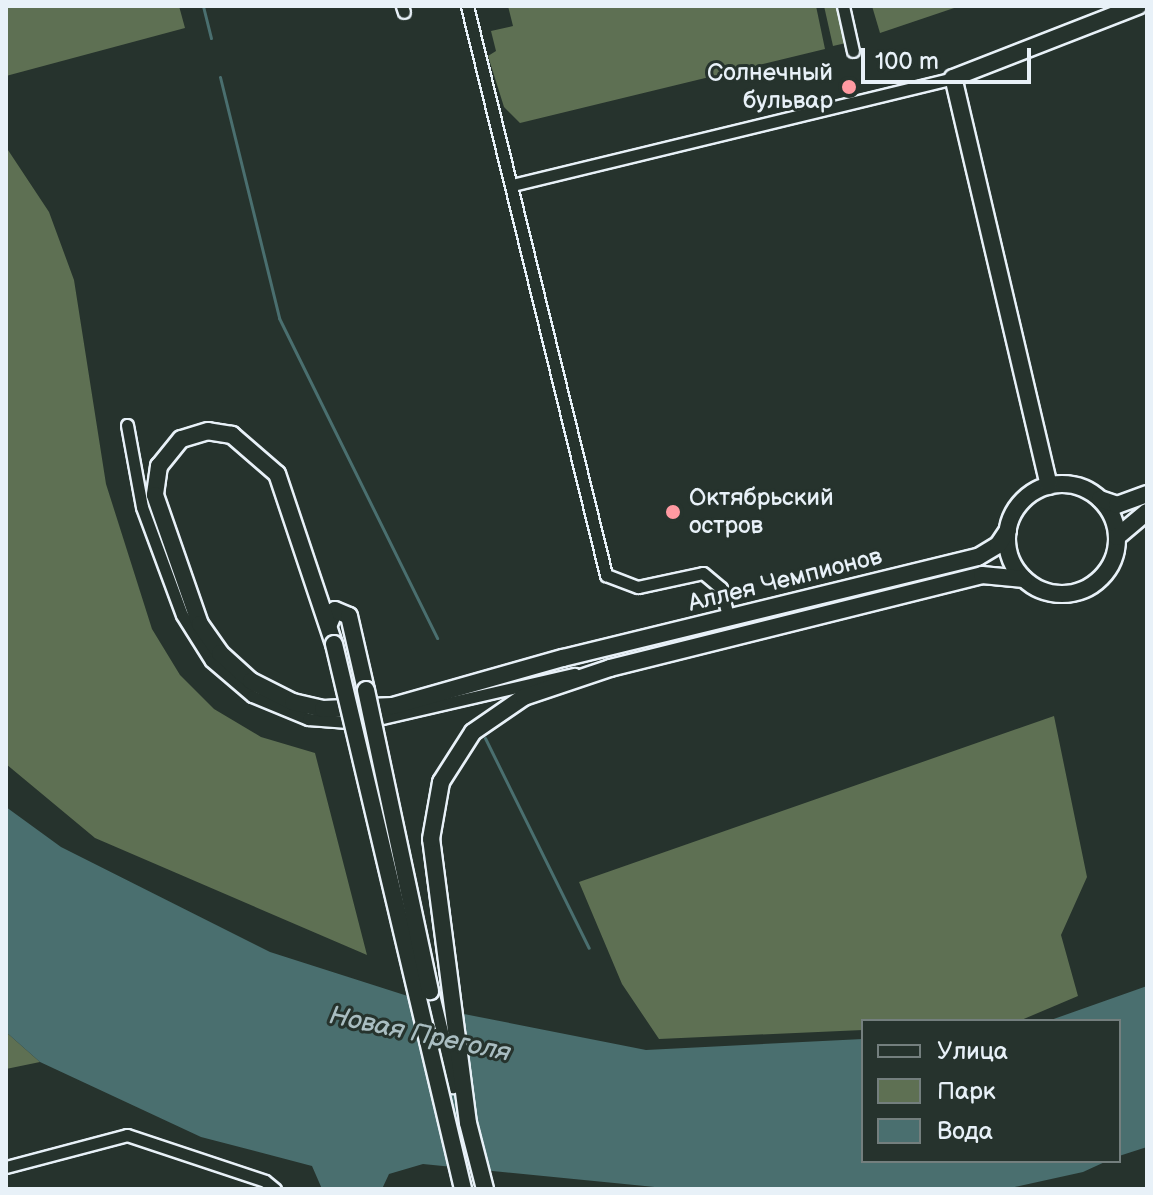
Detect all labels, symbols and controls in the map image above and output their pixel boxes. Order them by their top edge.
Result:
scale bar [865,32,1035,82]
text: 100 m [875,47,939,76]
place label: Солнечный бульвар [707,59,833,115]
marker: Солнечный бульвар [840,78,858,96]
place label: Октябрьский остров [689,484,834,540]
marker: Октябрьский остров [664,503,682,521]
street label: Аллея Чемпионов [685,542,885,618]
water label: Новая Преголя [326,1001,514,1069]
legend [861,1019,1121,1163]
text: Улица [937,1037,1008,1066]
text: Парк [937,1077,995,1106]
text: Вода [937,1117,993,1146]

